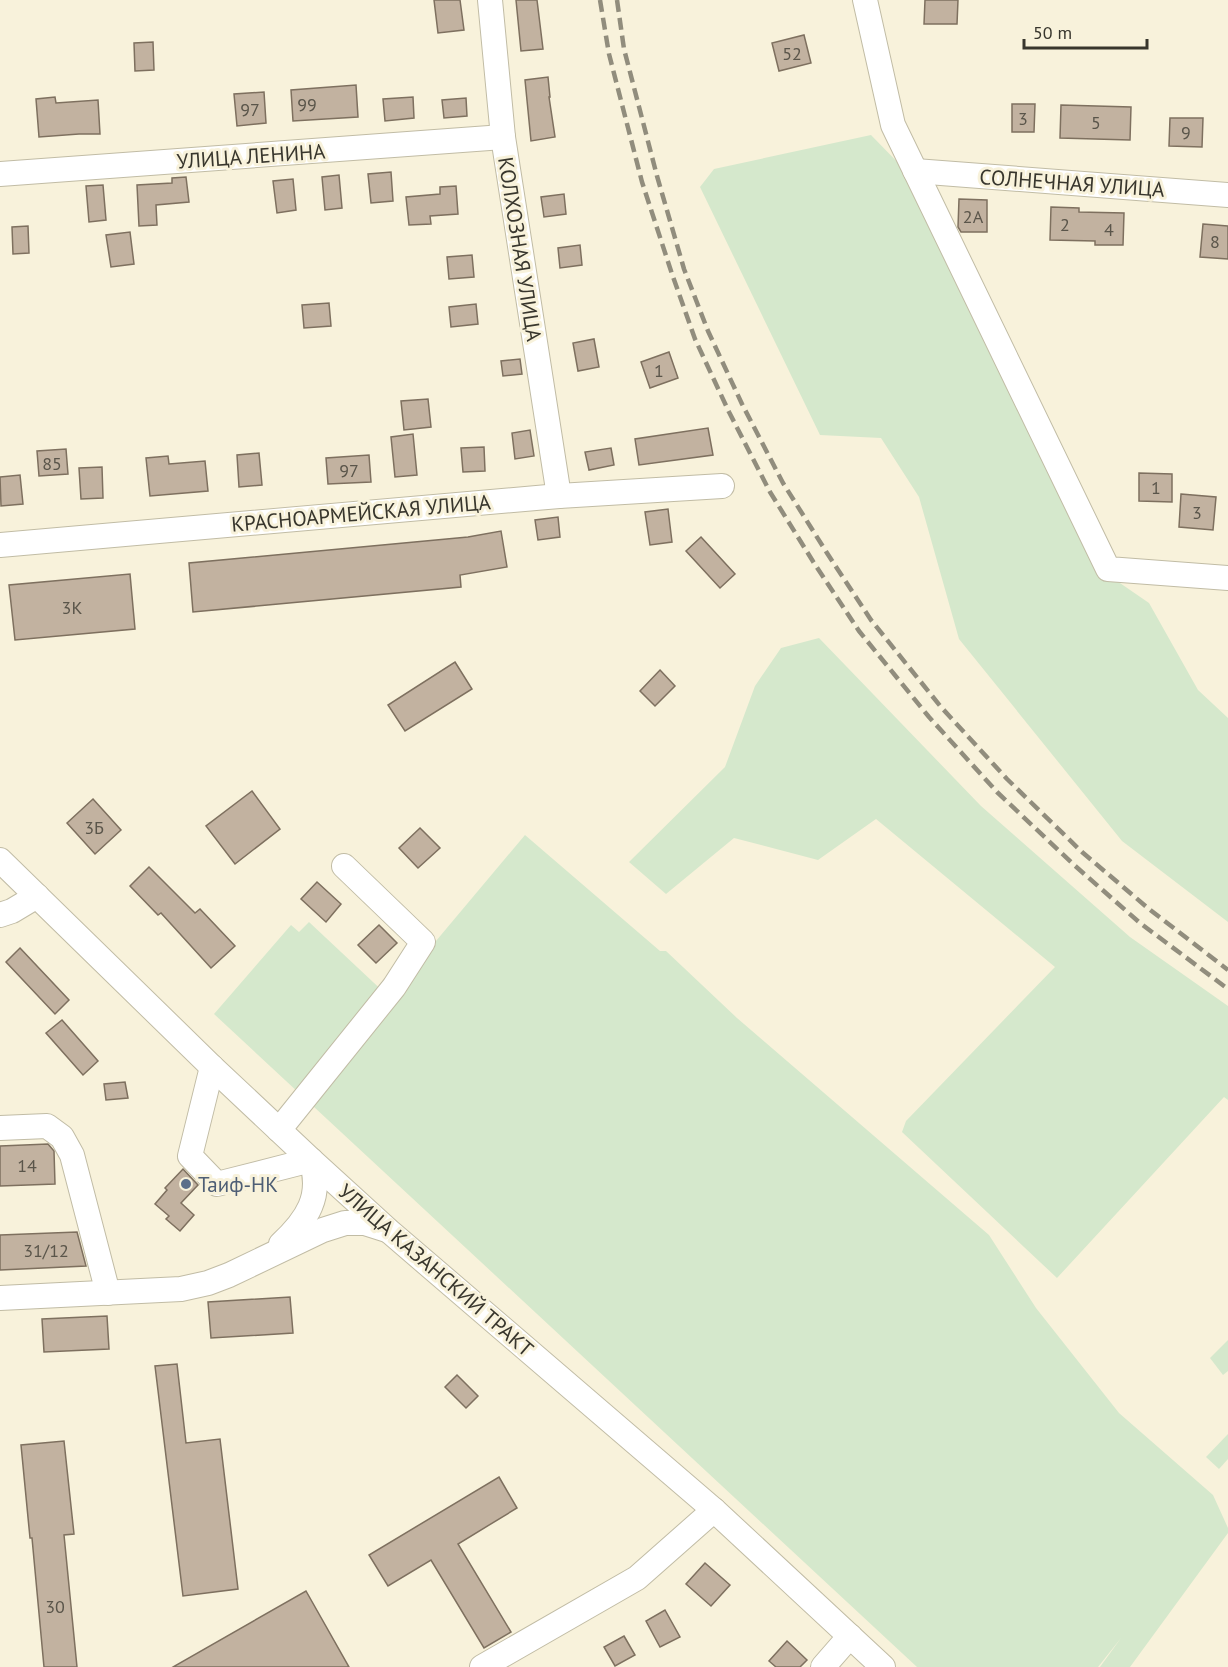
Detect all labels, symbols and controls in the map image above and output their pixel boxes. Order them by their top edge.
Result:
scale bar [1024,12,1147,50]
text: 50 m [1033,21,1072,44]
house number: 52 [782,42,802,65]
house number: 99 [297,93,317,116]
house number: 97 [240,98,260,121]
house number: 3 [1018,107,1028,130]
house number: 5 [1091,111,1101,134]
house number: 9 [1181,121,1191,144]
street label: УЛИЦА ЛЕНИНА [176,137,327,175]
street label: КОЛХОЗНАЯ УЛИЦА [492,155,548,344]
street label: СОЛНЕЧНАЯ УЛИЦА [979,163,1166,203]
house number: 2А [963,205,984,228]
house number: 2 [1060,213,1070,236]
house number: 4 [1104,218,1114,241]
house number: 8 [1210,230,1220,253]
house number: 1 [654,359,664,382]
house number: 85 [42,452,62,475]
house number: 97 [339,459,359,482]
house number: 1 [1151,476,1161,499]
street label: КРАСНОАРМЕЙСКАЯ УЛИЦА [230,488,493,538]
house number: 3 [1192,501,1202,524]
house number: 3К [62,596,82,619]
house number: 3Б [84,816,104,839]
house number: 14 [17,1154,37,1177]
place label: Таиф-НК [198,1171,278,1198]
marker: Таиф-НК [179,1177,193,1191]
street label: УЛИЦА КАЗАНСКИЙ ТРАКТ [333,1178,539,1362]
house number: 31/12 [23,1239,69,1262]
house number: 30 [45,1595,65,1618]

